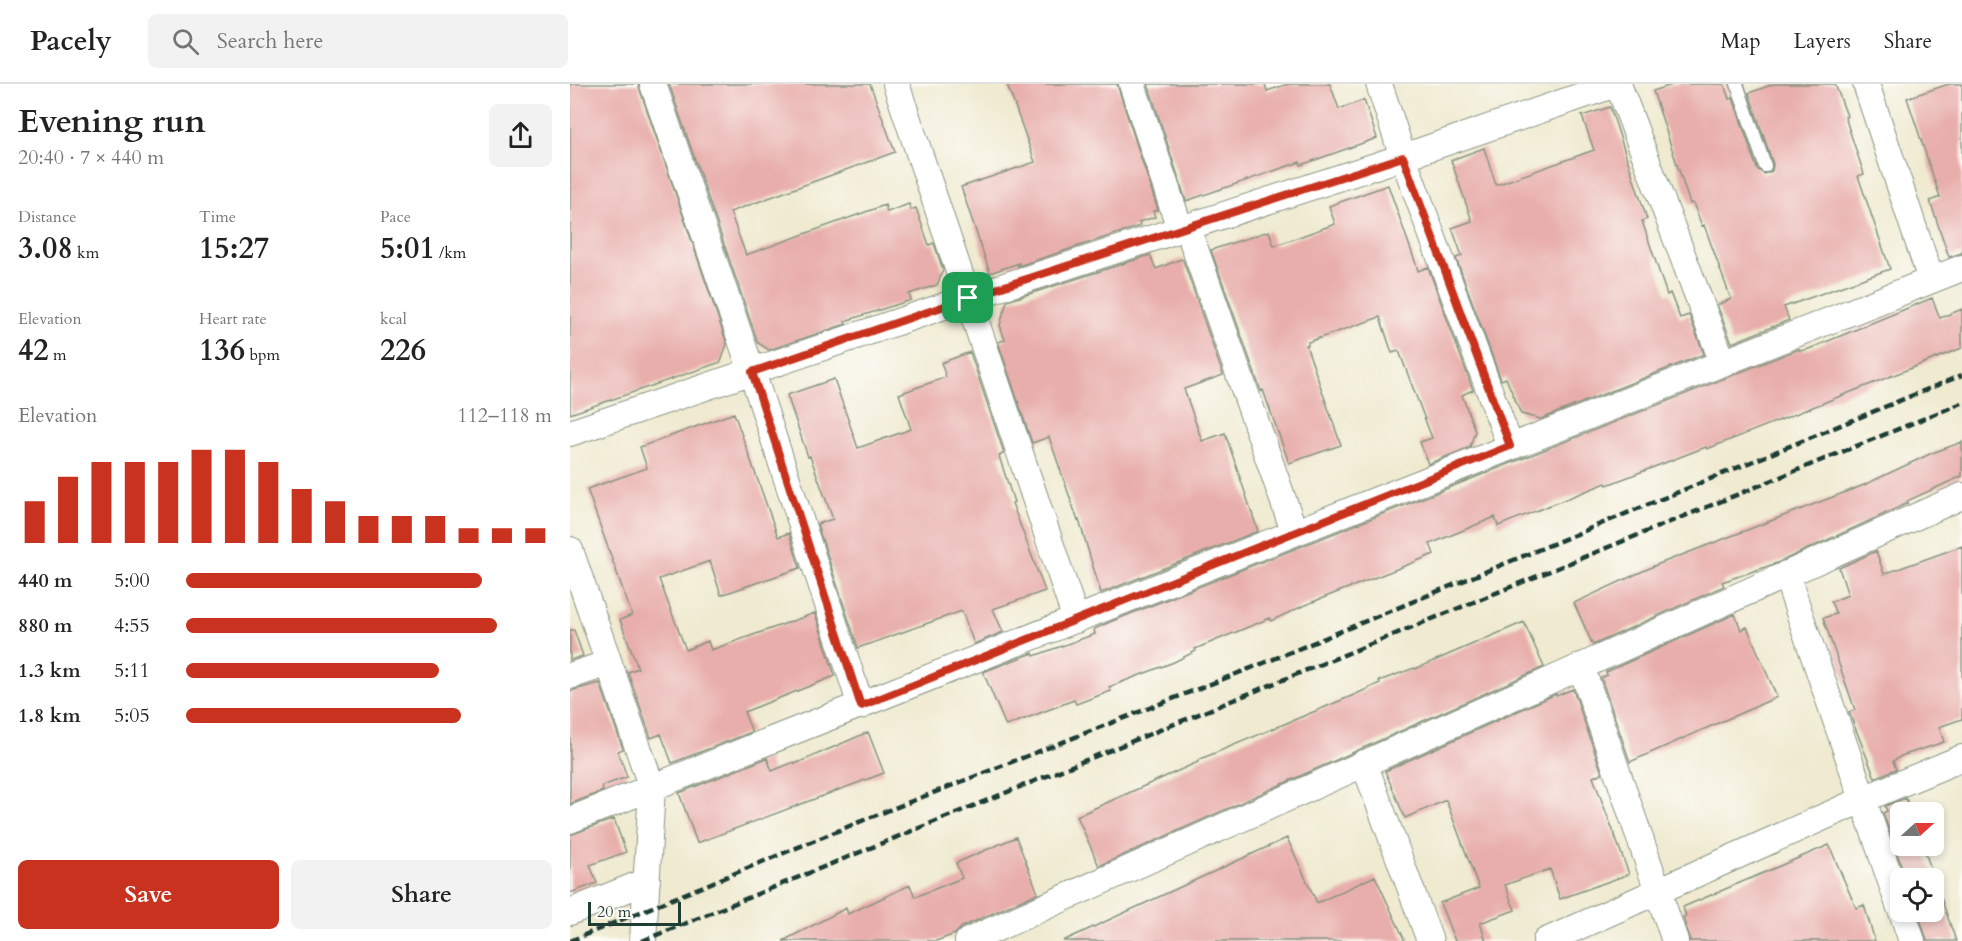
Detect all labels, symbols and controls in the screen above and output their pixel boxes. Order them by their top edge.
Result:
search box [148,14,568,68]
text: Pacely [30,22,112,60]
icon: search [169,25,202,58]
text: Search here [217,26,323,56]
text: Map [1721,27,1761,56]
text: Layers [1794,27,1851,56]
text: Share [1884,27,1932,56]
text: Evening run [18,99,206,144]
button: share [489,104,552,167]
text: 20:40 · 7 × 440 m [18,144,164,171]
text: Distance [18,206,76,228]
text: Time [199,206,236,228]
text: Pace [380,206,411,228]
text: 3.08 [18,228,73,269]
text: 15:27 [199,228,269,269]
text: 5:01 [380,228,435,269]
text: km [73,242,99,264]
text: /km [435,242,466,264]
pin [942,272,993,323]
icon: arrive [951,281,984,314]
text: Elevation [18,308,82,330]
text: Heart rate [199,308,267,330]
text: kcal [380,308,407,330]
text: 42 [18,330,49,371]
text: 136 [199,330,245,371]
text: 226 [380,330,426,371]
text: m [49,344,67,366]
text: bpm [245,344,280,366]
text: Elevation [18,402,97,429]
text: 112–118 m [457,402,552,429]
text: 440 m [18,567,73,594]
text: 5:00 [114,567,150,594]
text: 880 m [18,612,73,639]
text: 4:55 [114,612,150,639]
text: 1.3 km [18,657,81,684]
text: 5:11 [114,657,150,684]
text: 1.8 km [18,702,81,729]
text: 5:05 [114,702,150,729]
north arrow [1890,802,1944,856]
map controls [1890,802,1944,922]
button: Save [18,860,279,929]
button: Share [291,860,552,929]
button: locate [1890,868,1944,922]
scale bar [588,899,681,926]
text: 20 m [597,901,631,923]

